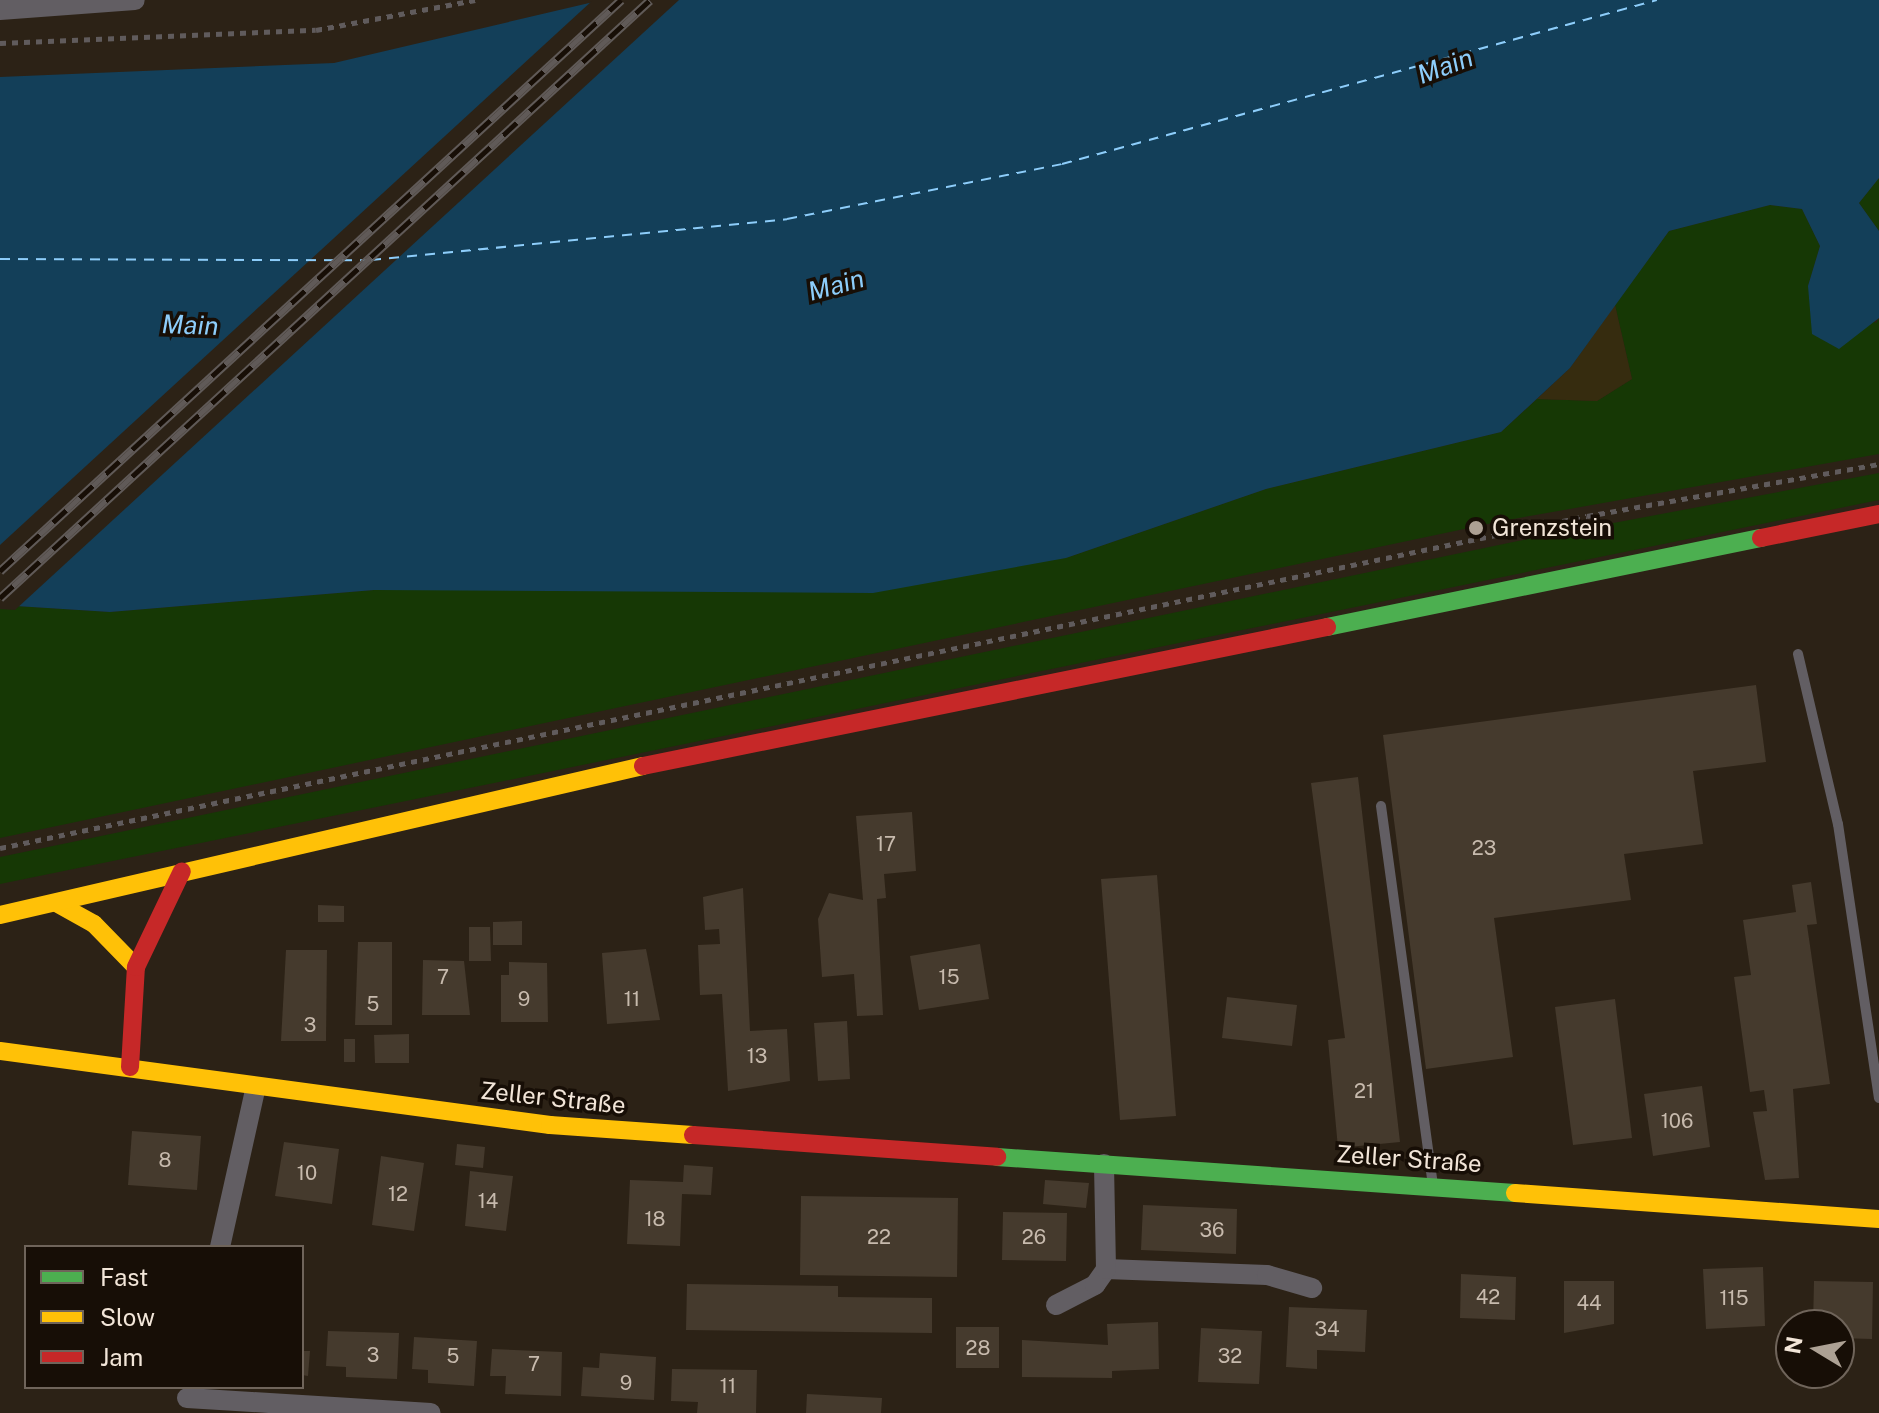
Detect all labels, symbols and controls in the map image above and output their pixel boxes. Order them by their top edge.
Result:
water label: Main [1413,42,1477,90]
water label: Main [804,263,868,307]
water label: Main [161,308,219,342]
place label: Grenzstein [1492,514,1612,542]
marker: Grenzstein [1467,519,1485,537]
house number: 17 [876,832,896,856]
house number: 23 [1472,836,1496,860]
house number: 7 [437,965,449,989]
house number: 15 [939,965,959,989]
house number: 9 [518,987,530,1011]
house number: 11 [624,987,640,1011]
house number: 5 [367,992,379,1016]
house number: 3 [304,1013,316,1037]
house number: 13 [747,1044,767,1068]
street label: Zeller Straße [479,1076,627,1120]
house number: 21 [1354,1079,1374,1103]
house number: 106 [1661,1109,1693,1133]
street label: Zeller Straße [1335,1140,1483,1178]
house number: 8 [159,1148,171,1172]
house number: 10 [297,1161,317,1185]
house number: 12 [388,1182,408,1206]
house number: 14 [478,1189,498,1213]
house number: 18 [644,1207,666,1231]
house number: 36 [1200,1218,1224,1242]
house number: 22 [867,1225,891,1249]
house number: 26 [1022,1225,1046,1249]
legend [24,1245,304,1389]
text: Fast [100,1263,148,1291]
house number: 42 [1476,1285,1500,1309]
house number: 115 [1719,1286,1749,1310]
house number: 44 [1576,1291,1602,1315]
text: Slow [100,1303,155,1331]
north arrow [1775,1309,1855,1389]
house number: 34 [1314,1317,1340,1341]
text: N [1779,1334,1808,1356]
house number: 28 [966,1336,990,1360]
text: Jam [100,1343,143,1371]
house number: 3 [367,1343,379,1367]
house number: 5 [447,1344,459,1368]
house number: 32 [1218,1344,1242,1368]
house number: 7 [528,1352,540,1376]
house number: 9 [620,1371,632,1395]
house number: 11 [720,1374,736,1398]

